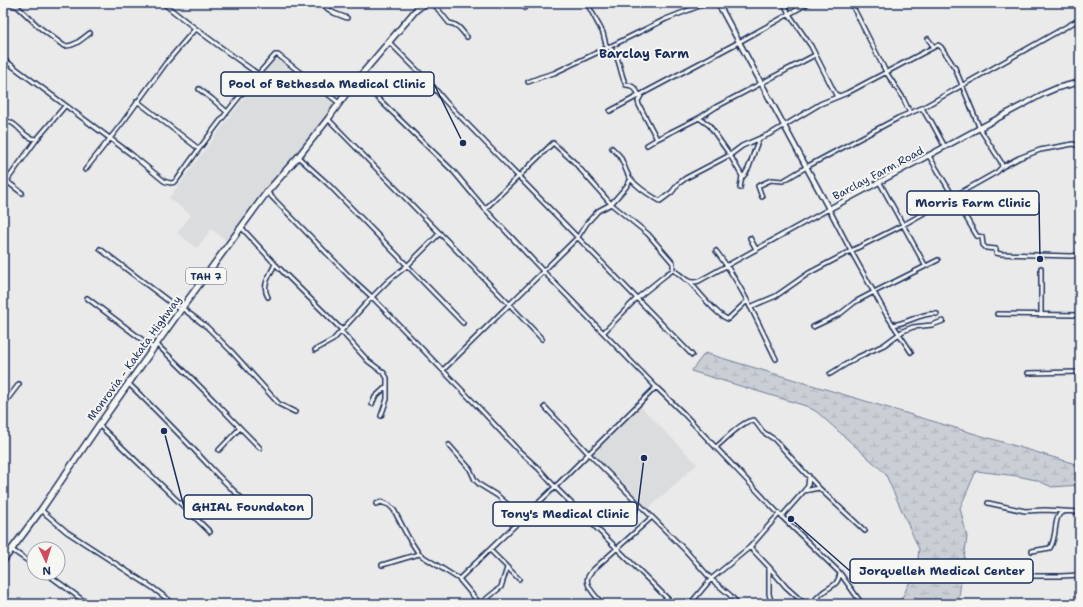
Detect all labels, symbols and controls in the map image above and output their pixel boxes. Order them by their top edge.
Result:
district label: Barclay Farm [599,45,689,62]
callout: Pool of Bethesda Medical Clinic [221,72,434,96]
text: Pool of Bethesda Medical Clinic [228,76,426,92]
street label: Barclay Farm Road [830,143,926,204]
callout: Morris Farm Clinic [907,191,1039,215]
text: Morris Farm Clinic [915,195,1031,211]
road number: TAH 7 [186,268,226,284]
street label: Monrovia - Kakata Highway [84,293,185,424]
callout: GHIAL Foundaton [184,495,312,519]
text: GHIAL Foundaton [192,499,304,515]
callout: Tony's Medical Clinic [493,502,637,526]
text: Tony's Medical Clinic [501,506,629,522]
north arrow [26,541,66,581]
callout: Jorquelleh Medical Center [850,559,1033,583]
text: N [42,563,52,578]
text: Jorquelleh Medical Center [859,563,1026,579]

